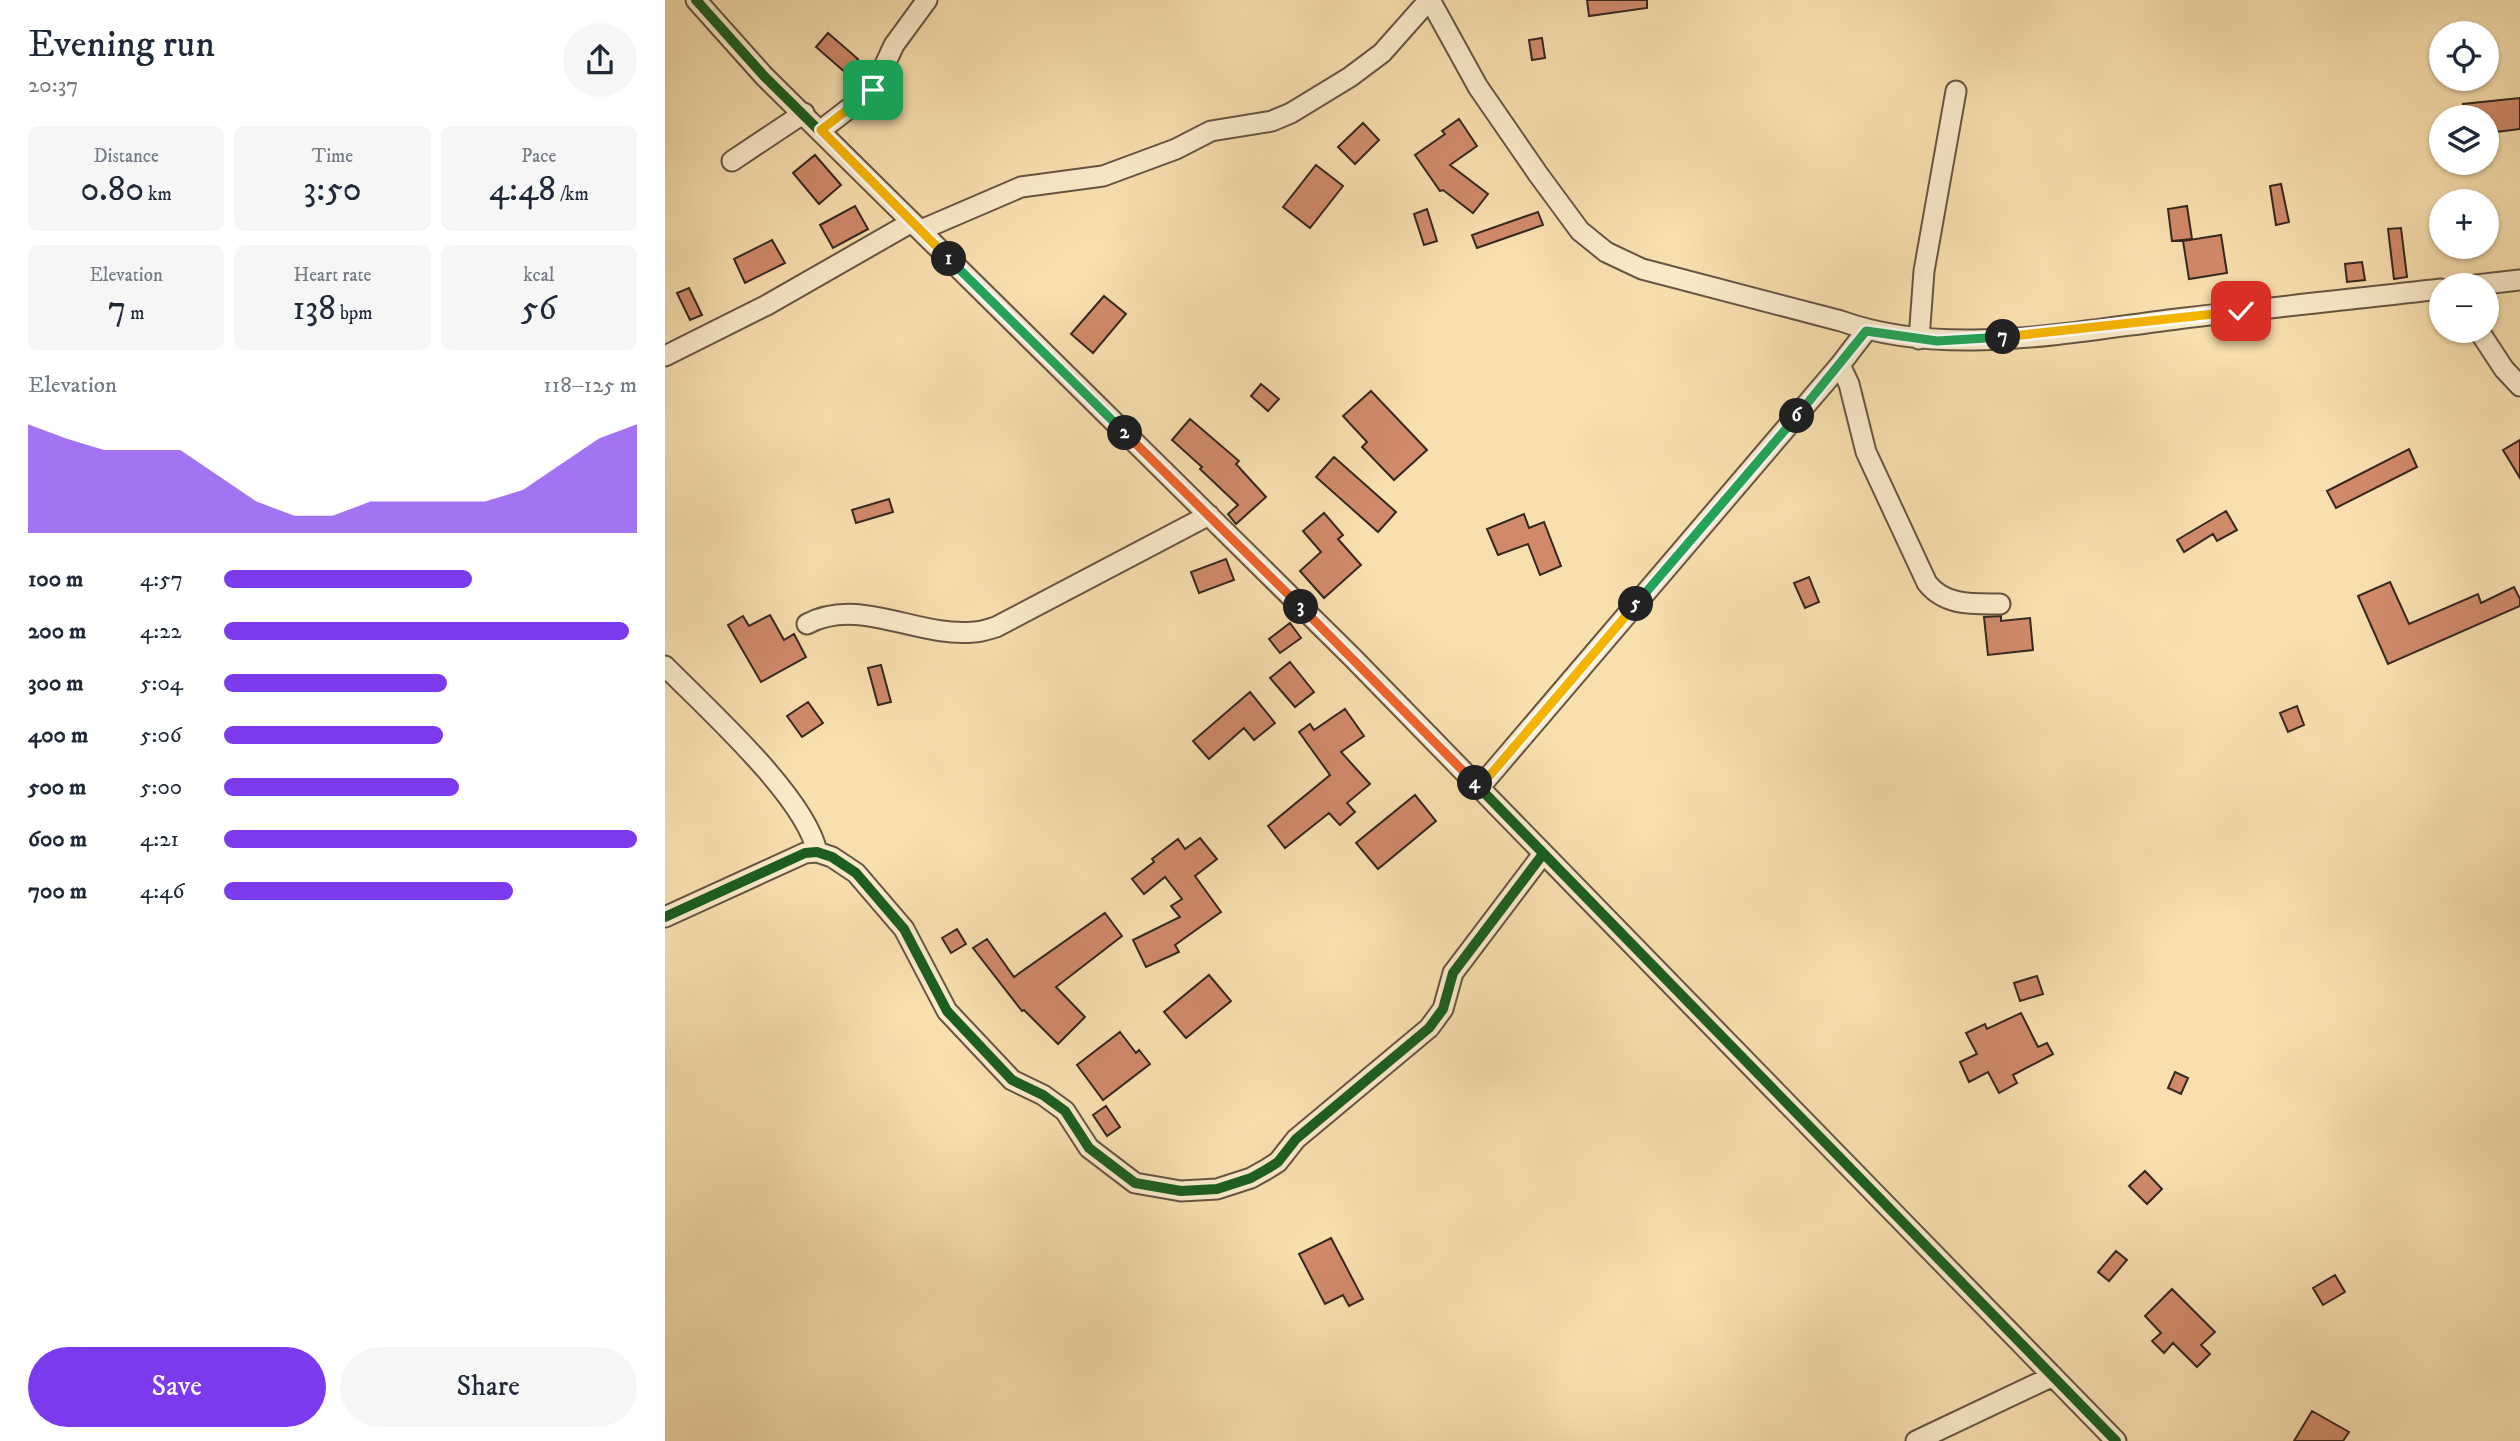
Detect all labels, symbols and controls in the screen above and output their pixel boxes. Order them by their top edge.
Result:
text: Evening run [28,21,215,69]
map controls [2429,21,2499,343]
button: locate [2429,21,2499,91]
button: share [563,23,637,97]
pin [843,60,903,120]
text: 20:37 [28,71,78,100]
icon: arrive [854,71,892,109]
button: layers [2429,105,2499,175]
text: Distance [93,145,159,168]
text: Time [312,145,353,168]
text: Pace [521,145,556,168]
text: 0.80 [81,168,144,212]
text: 3:50 [303,168,362,212]
text: 4:48 [489,168,556,212]
text: km [144,183,172,206]
text: /km [556,183,589,206]
button: + [2429,189,2499,259]
pin: 1 [931,242,967,276]
text: 1 [945,247,952,270]
text: Elevation [89,264,163,287]
text: Heart rate [294,264,371,287]
text: kcal [523,264,554,287]
button: − [2429,273,2499,343]
pin [2211,281,2271,341]
text: 7 [108,287,126,331]
text: 138 [292,287,336,331]
text: 56 [521,287,557,331]
icon: check [2222,292,2260,330]
text: m [126,302,145,325]
text: bpm [336,302,373,325]
pin: 7 [1985,320,2021,354]
text: 7 [1997,325,2008,348]
text: Elevation [28,371,117,400]
text: 118–125 m [543,371,637,400]
pin: 6 [1779,398,1815,434]
text: 6 [1792,404,1801,427]
pin: 2 [1107,416,1142,450]
text: 2 [1120,421,1129,444]
text: 100 m [28,565,83,594]
text: 4:57 [140,565,183,594]
pin: 5 [1619,586,1653,622]
pin: 3 [1283,590,1319,624]
text: 5 [1631,592,1640,615]
text: 3 [1297,595,1304,618]
text: 200 m [28,617,86,646]
text: 4:22 [140,617,182,646]
text: 300 m [28,669,84,698]
text: 5:04 [140,669,183,698]
text: 400 m [28,721,88,750]
text: 5:06 [140,721,182,750]
pin: 4 [1457,766,1493,800]
text: 4 [1469,771,1480,794]
text: 500 m [28,773,86,802]
text: 5:00 [140,773,182,802]
text: 600 m [28,825,87,854]
text: 4:21 [140,825,179,854]
text: 700 m [28,877,87,906]
text: 4:46 [140,877,184,906]
button: Save [28,1347,326,1427]
button: Share [340,1347,637,1427]

